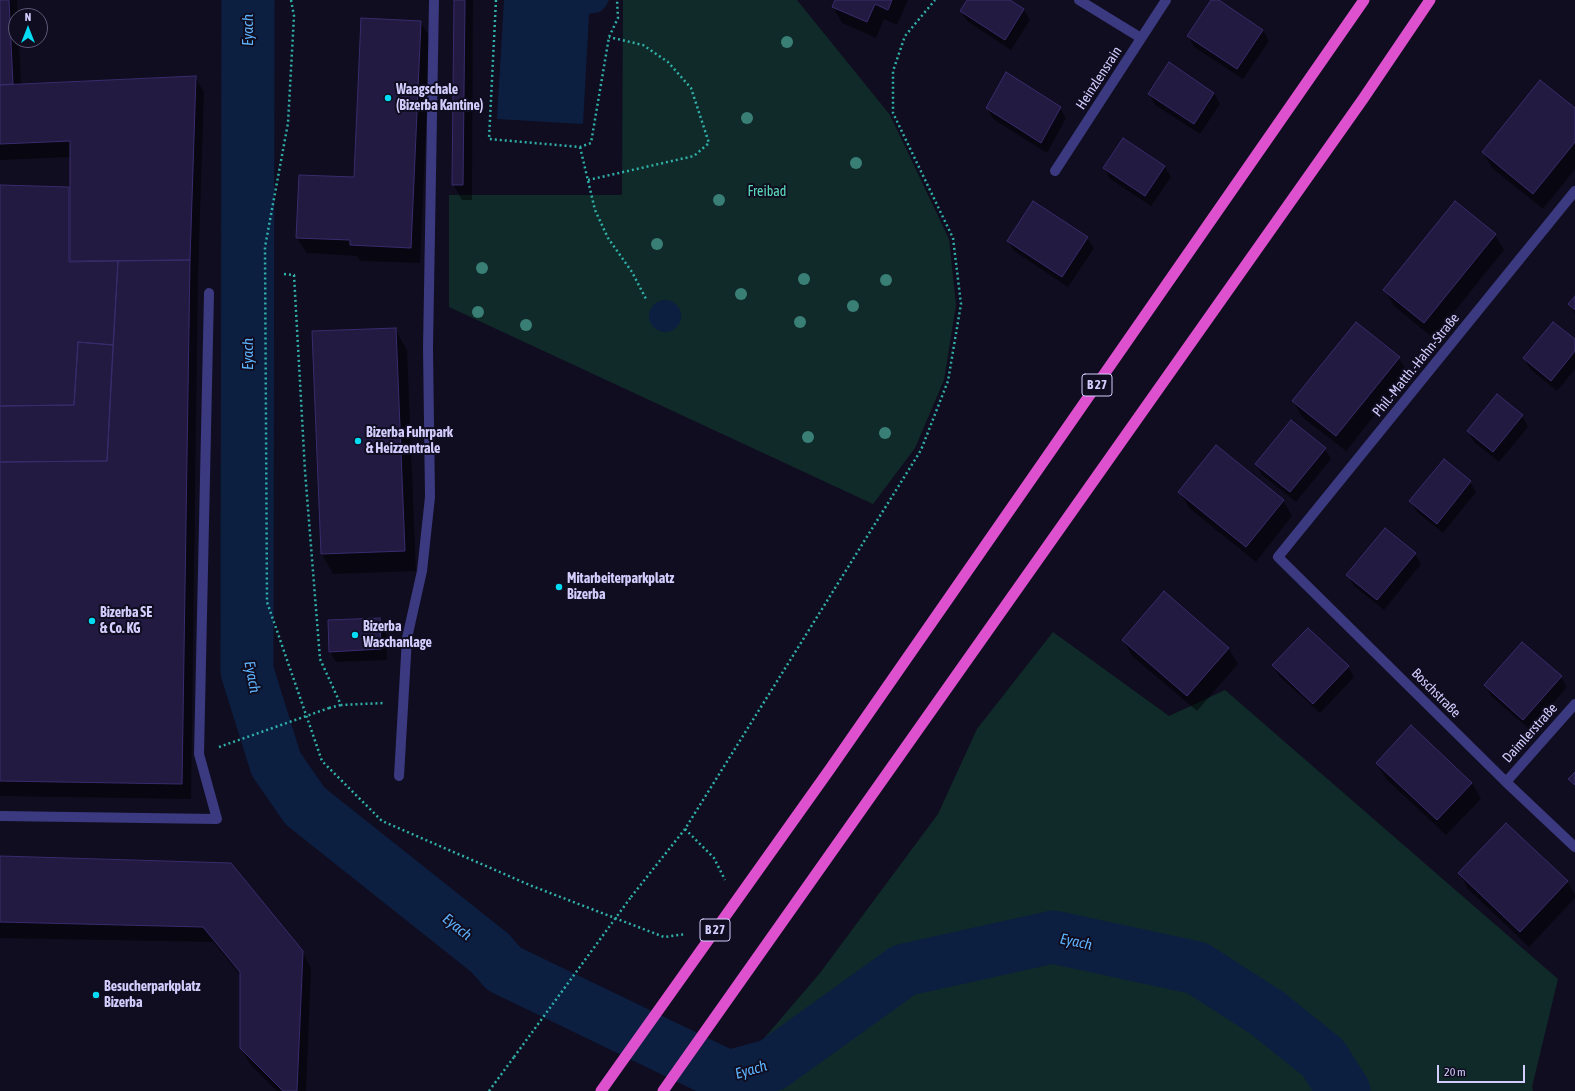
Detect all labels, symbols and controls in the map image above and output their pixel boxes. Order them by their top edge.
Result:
north arrow [8,8,48,48]
text: N [25,11,31,23]
water label: Eyach [239,14,257,46]
street label: Heinzlensrain [1072,43,1126,113]
place label: Waagschale (Bizerba Kantine) [396,82,483,114]
marker: Waagschale (Bizerba Kantine) [383,93,393,103]
park label: Freibad [748,184,786,200]
street label: Phil.-Matth.-Hahn-Straße [1369,310,1463,420]
water label: Eyach [239,338,257,370]
road number: B 27 [1082,374,1112,396]
place label: Bizerba Fuhrpark & Heizzentrale [366,425,453,458]
marker: Bizerba Fuhrpark & Heizzentrale [353,436,363,446]
place label: Mitarbeiterparkplatz Bizerba [567,571,674,604]
marker: Mitarbeiterparkplatz Bizerba [554,582,564,592]
place label: Bizerba SE & Co. KG [100,605,152,638]
marker: Bizerba SE & Co. KG [87,616,97,626]
place label: Bizerba Waschanlage [363,619,432,652]
marker: Bizerba Waschanlage [350,630,360,640]
water label: Eyach [240,659,264,695]
street label: Boschstraße [1408,665,1464,721]
street label: Daimlerstraße [1499,700,1561,766]
water label: Eyach [439,910,475,944]
road number: B 27 [700,919,730,941]
water label: Eyach [1058,930,1094,954]
place label: Besucherparkplatz Bizerba [104,979,201,1012]
marker: Besucherparkplatz Bizerba [91,990,101,1000]
water label: Eyach [733,1057,769,1083]
scale bar [1439,1057,1527,1083]
text: 20 m [1444,1065,1466,1079]

